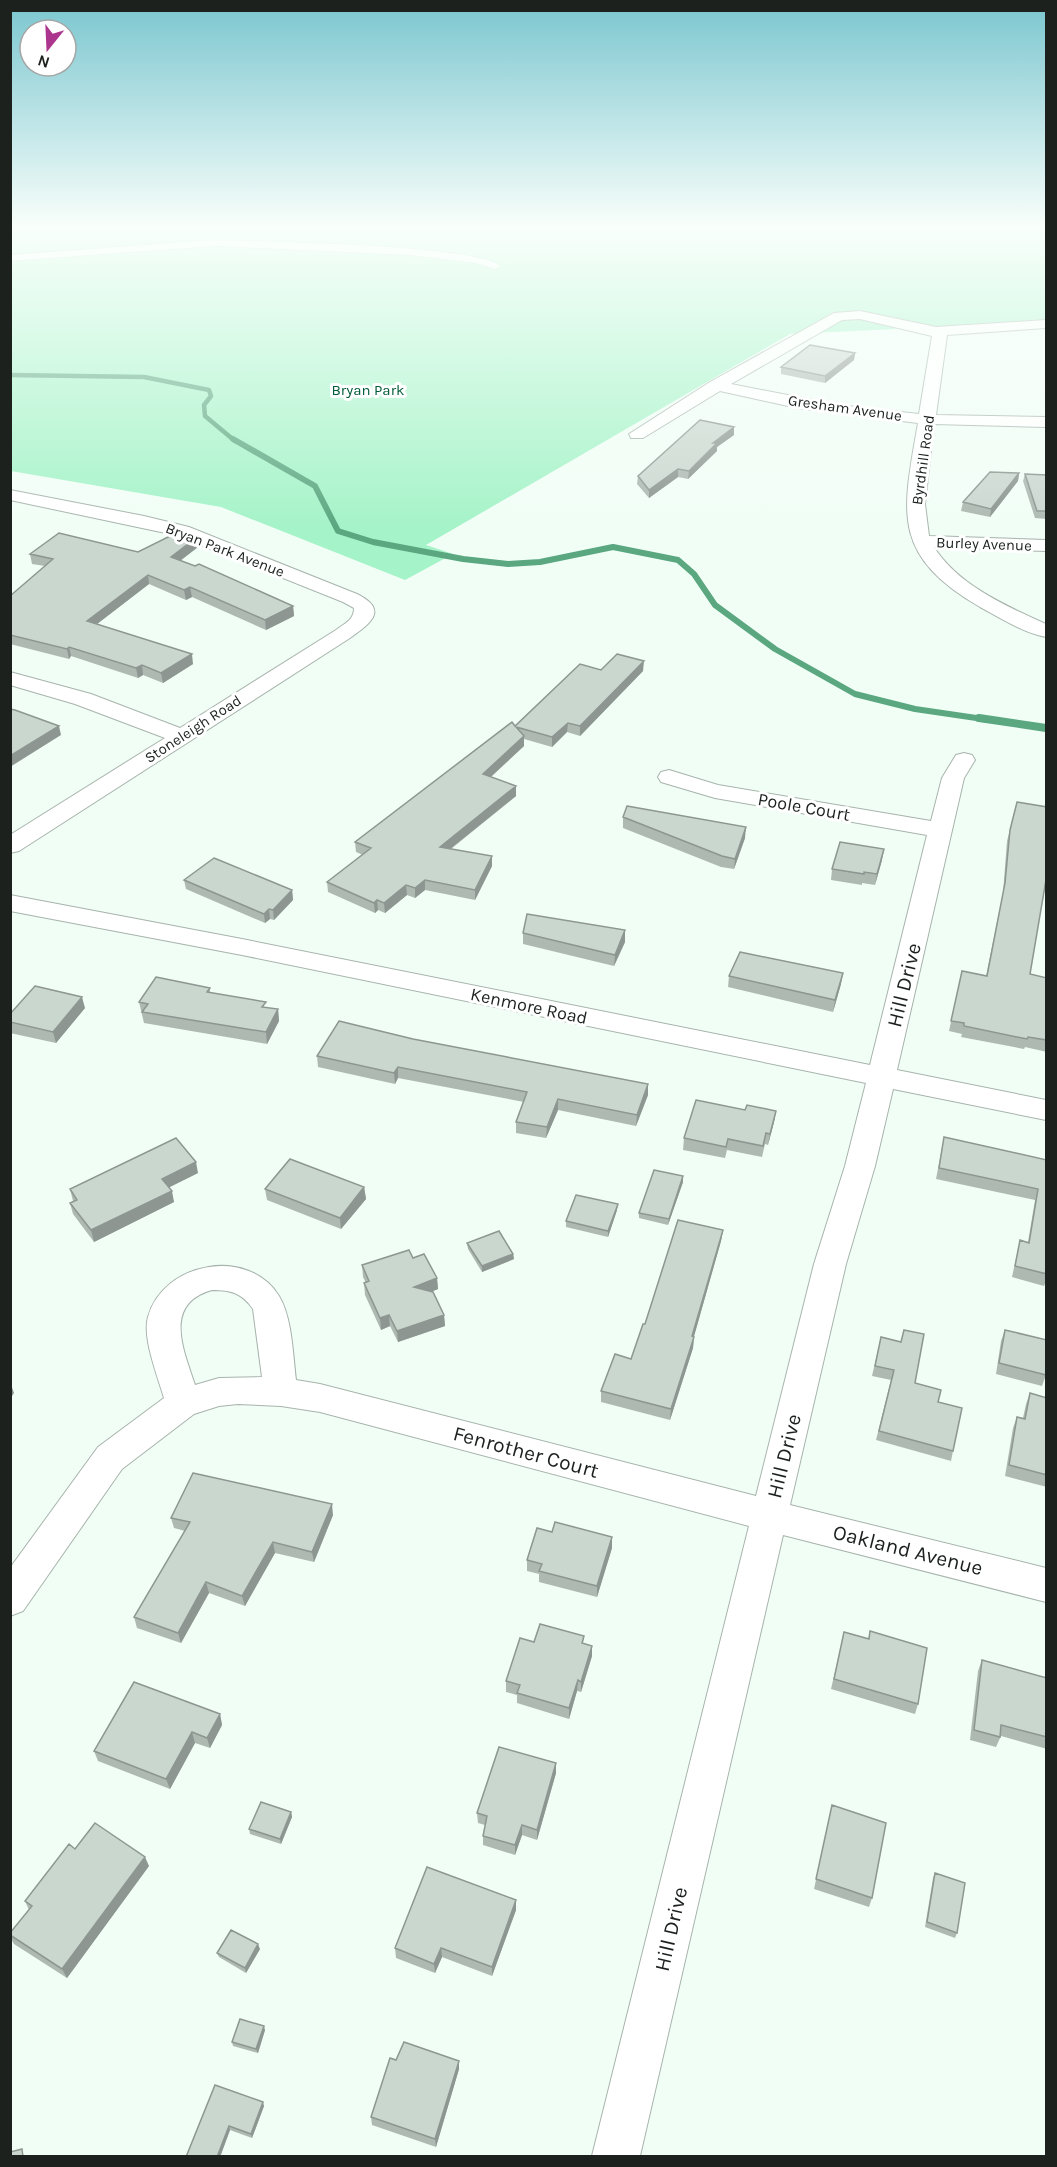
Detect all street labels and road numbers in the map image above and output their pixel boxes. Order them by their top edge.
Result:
street label: Gresham Avenue [787,391,903,425]
street label: Byrdhill Road [908,414,938,506]
street label: Bryan Park Avenue [163,519,287,581]
street label: Burley Avenue [936,533,1032,555]
street label: Stoneleigh Road [141,691,245,767]
street label: Poole Court [756,788,852,826]
street label: Hill Drive [882,940,926,1030]
street label: Kenmore Road [468,983,590,1029]
street label: Hill Drive [762,1411,806,1501]
street label: Fenrother Court [451,1421,601,1483]
street label: Oakland Avenue [831,1520,985,1580]
street label: Hill Drive [650,1884,692,1974]

